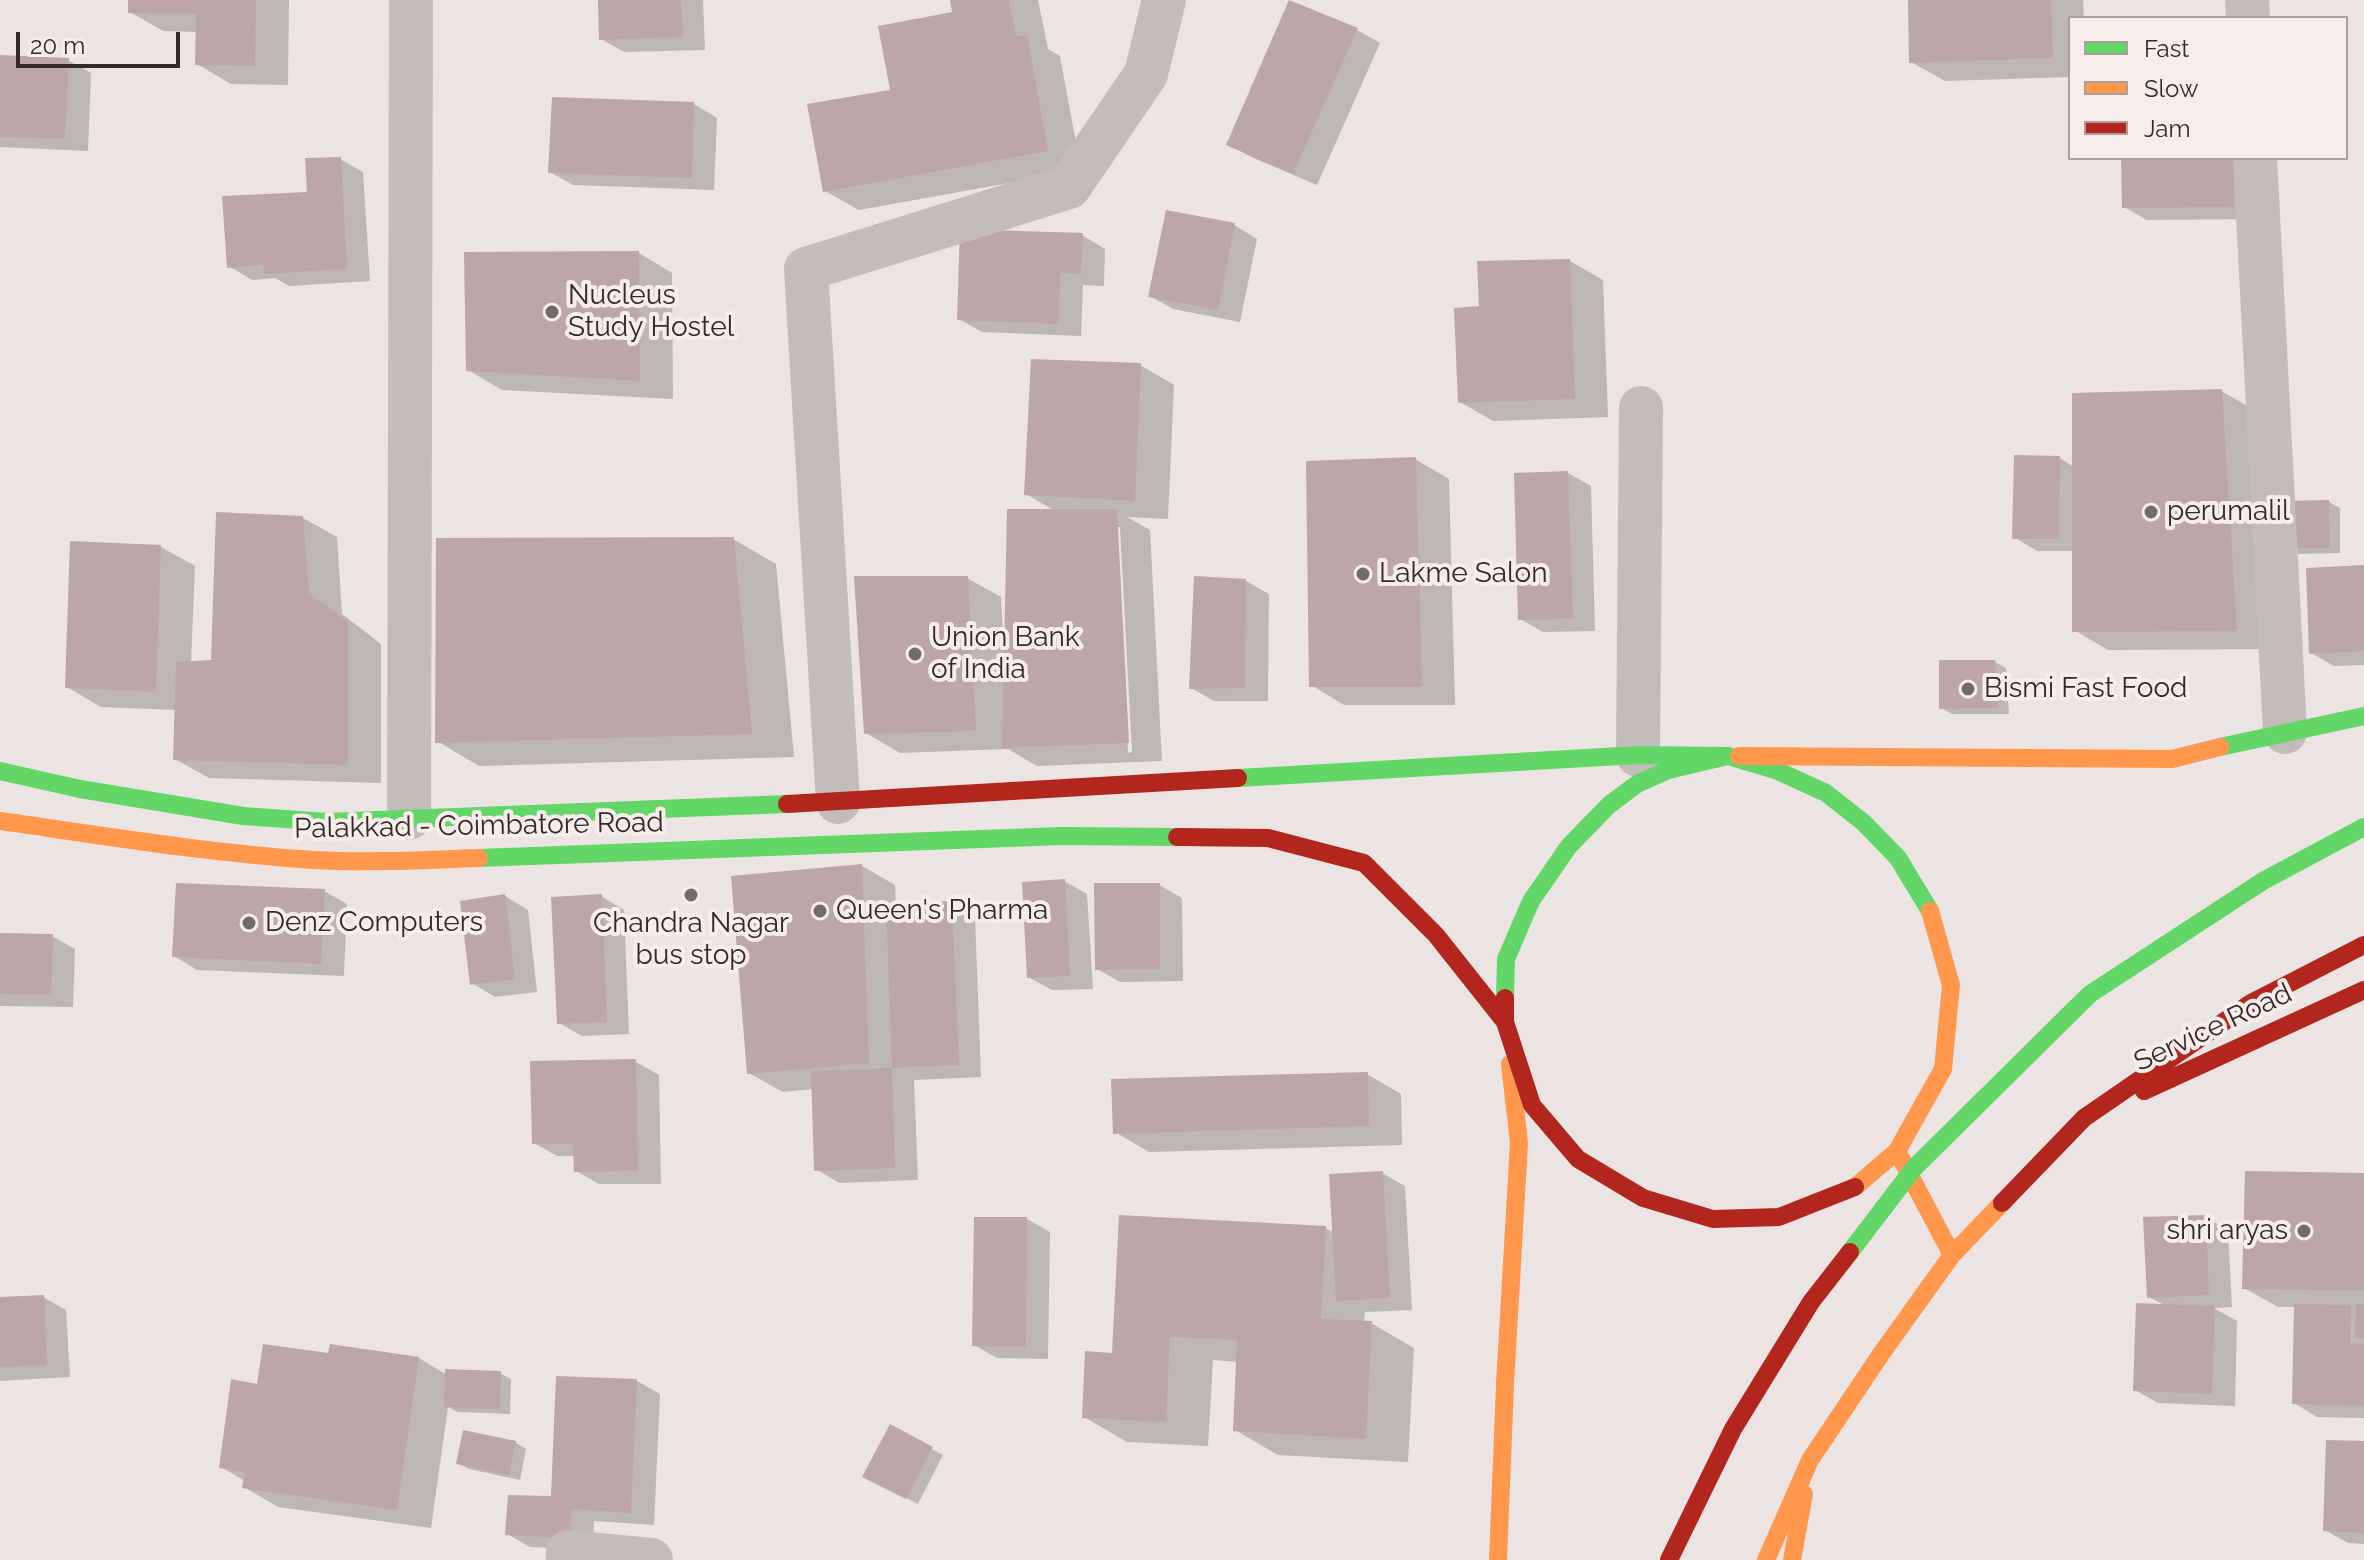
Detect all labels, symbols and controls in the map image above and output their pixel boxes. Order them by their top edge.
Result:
scale bar [20,16,184,66]
legend [2068,16,2348,160]
text: 20 m [30,31,85,60]
text: Fast [2144,34,2189,63]
text: Slow [2144,74,2198,103]
text: Jam [2144,114,2190,143]
place label: Nucleus Study Hostel [568,279,734,345]
marker: Nucleus Study Hostel [543,303,561,321]
place label: perumalil [2167,495,2289,529]
marker: perumalil [2142,503,2160,521]
place label: Lakme Salon [1379,557,1548,591]
marker: Lakme Salon [1354,565,1372,583]
place label: Union Bank of India [931,621,1080,687]
marker: Union Bank of India [906,645,924,663]
place label: Bismi Fast Food [1984,672,2188,706]
marker: Bismi Fast Food [1959,680,1977,698]
street label: Palakkad - Coimbatore Road [294,806,664,846]
marker: Chandra Nagar bus stop [682,886,700,904]
place label: Queen's Pharma [836,894,1048,928]
marker: Queen's Pharma [811,902,829,920]
place label: Denz Computers [265,906,483,940]
place label: Chandra Nagar bus stop [593,907,789,973]
marker: Denz Computers [240,914,258,932]
street label: Service Road [2129,977,2297,1079]
place label: shri aryas [2166,1214,2288,1248]
marker: shri aryas [2295,1222,2313,1240]

